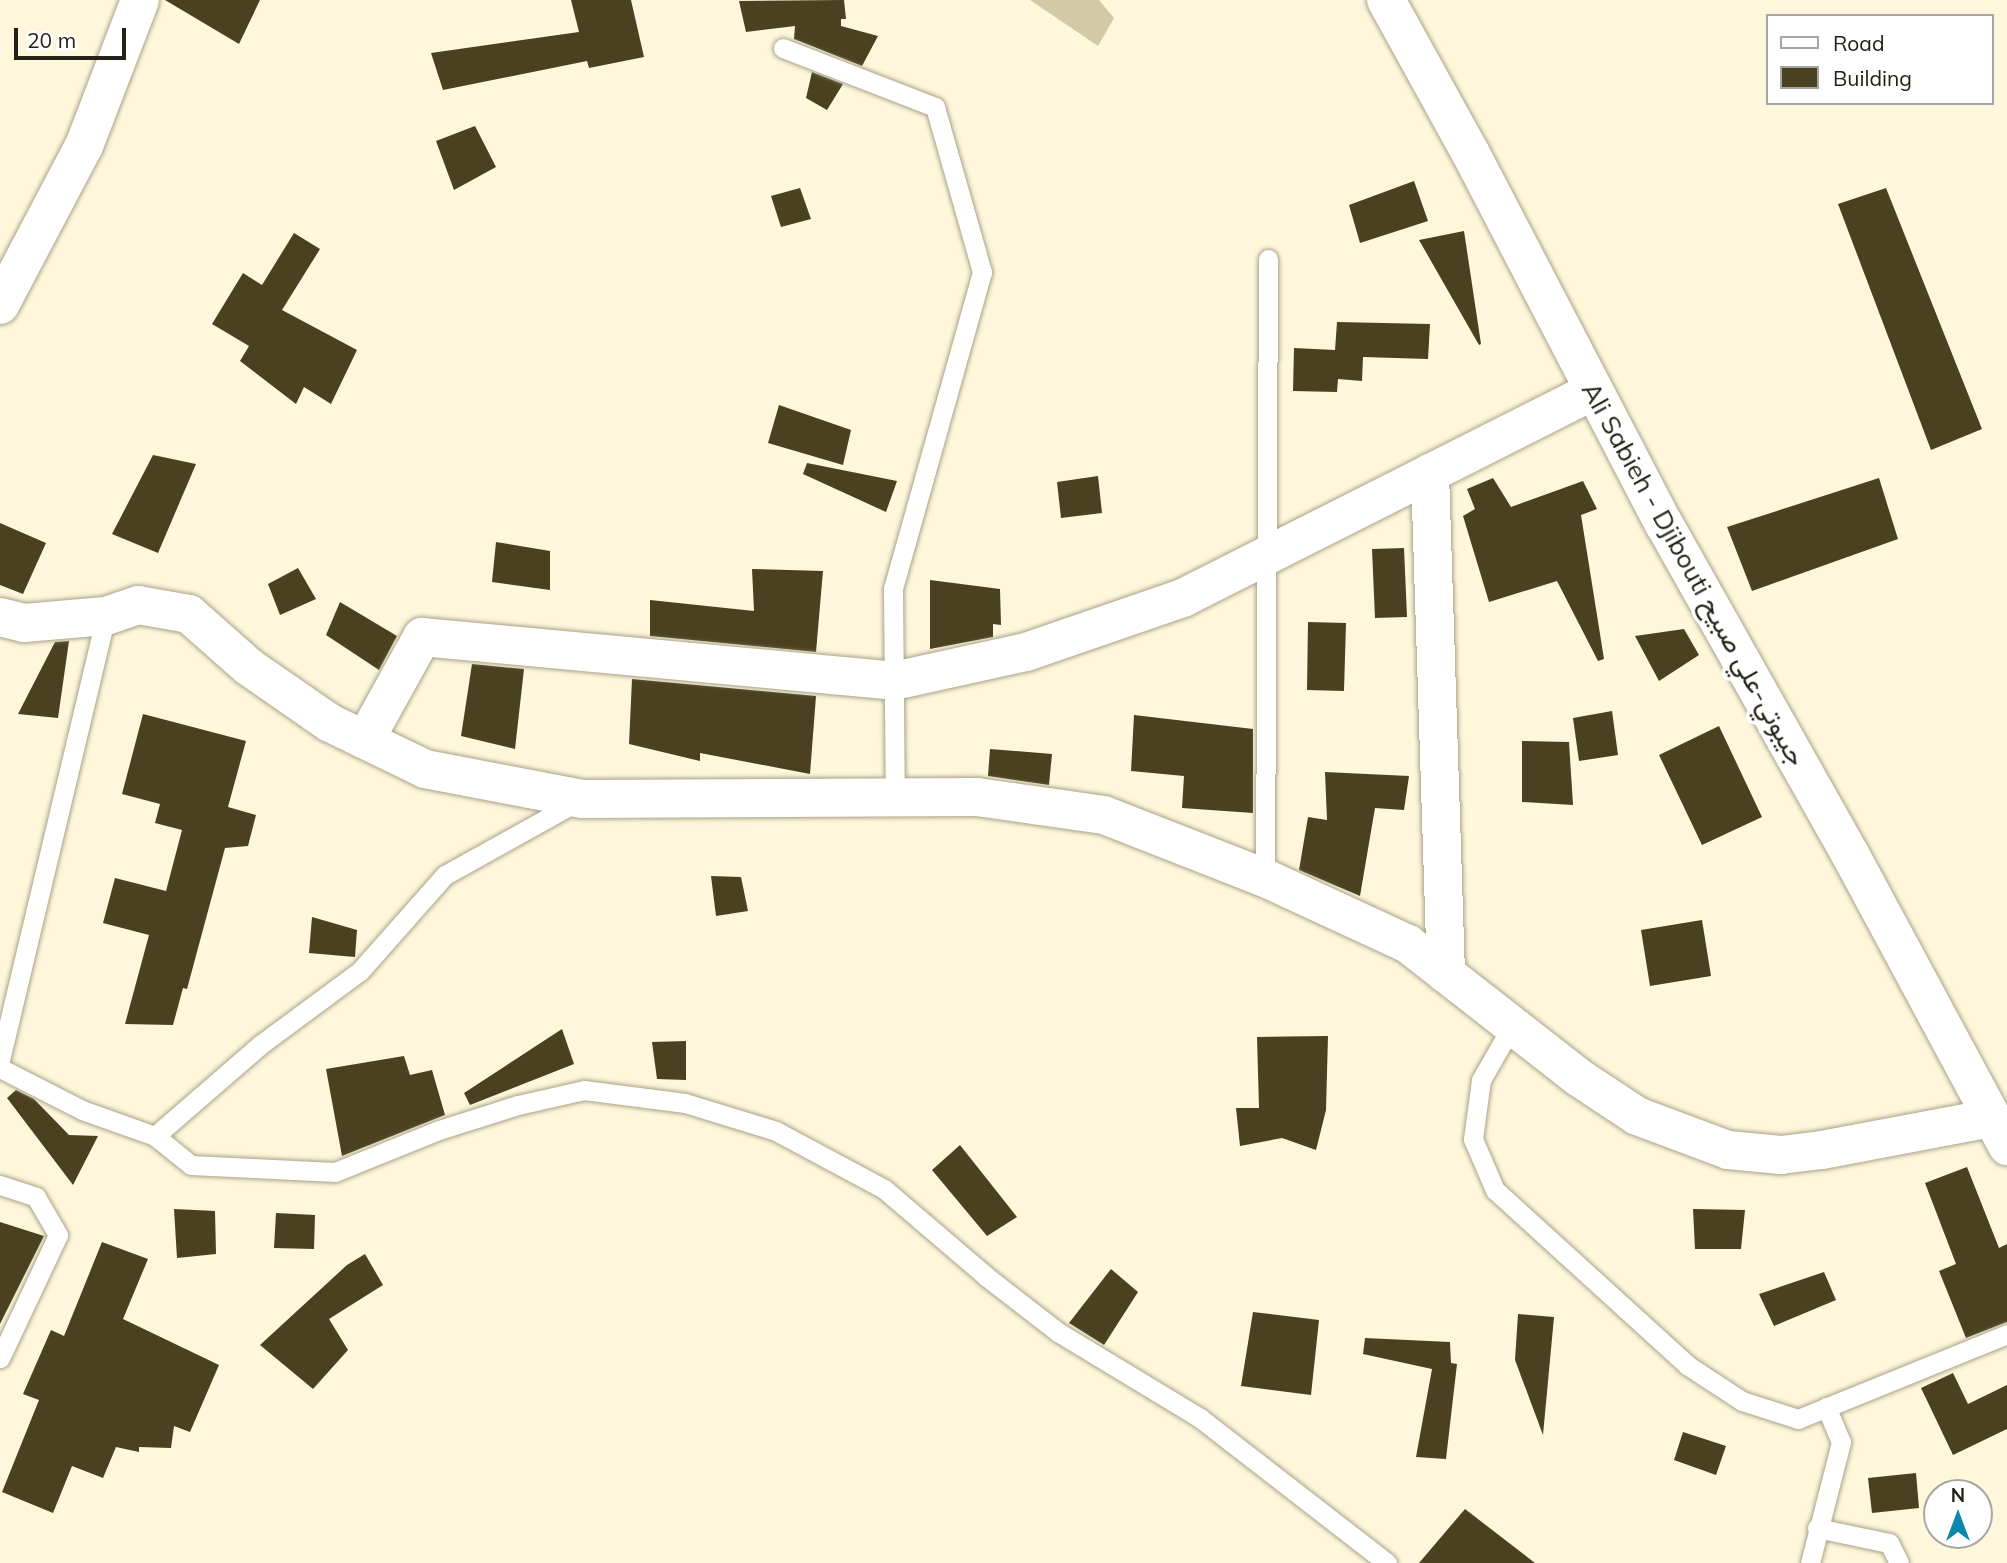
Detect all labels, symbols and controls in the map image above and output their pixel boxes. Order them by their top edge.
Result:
scale bar [18,14,130,58]
legend [1766,14,1993,105]
text: 20 m [27,27,76,53]
text: Road [1833,30,1884,56]
text: Building [1833,65,1912,91]
street label: Ali Sabieh - Djibouti جيبوتي-علي صبيح [1575,377,1813,771]
north arrow [1923,1479,1993,1549]
text: N [1951,1483,1965,1507]

